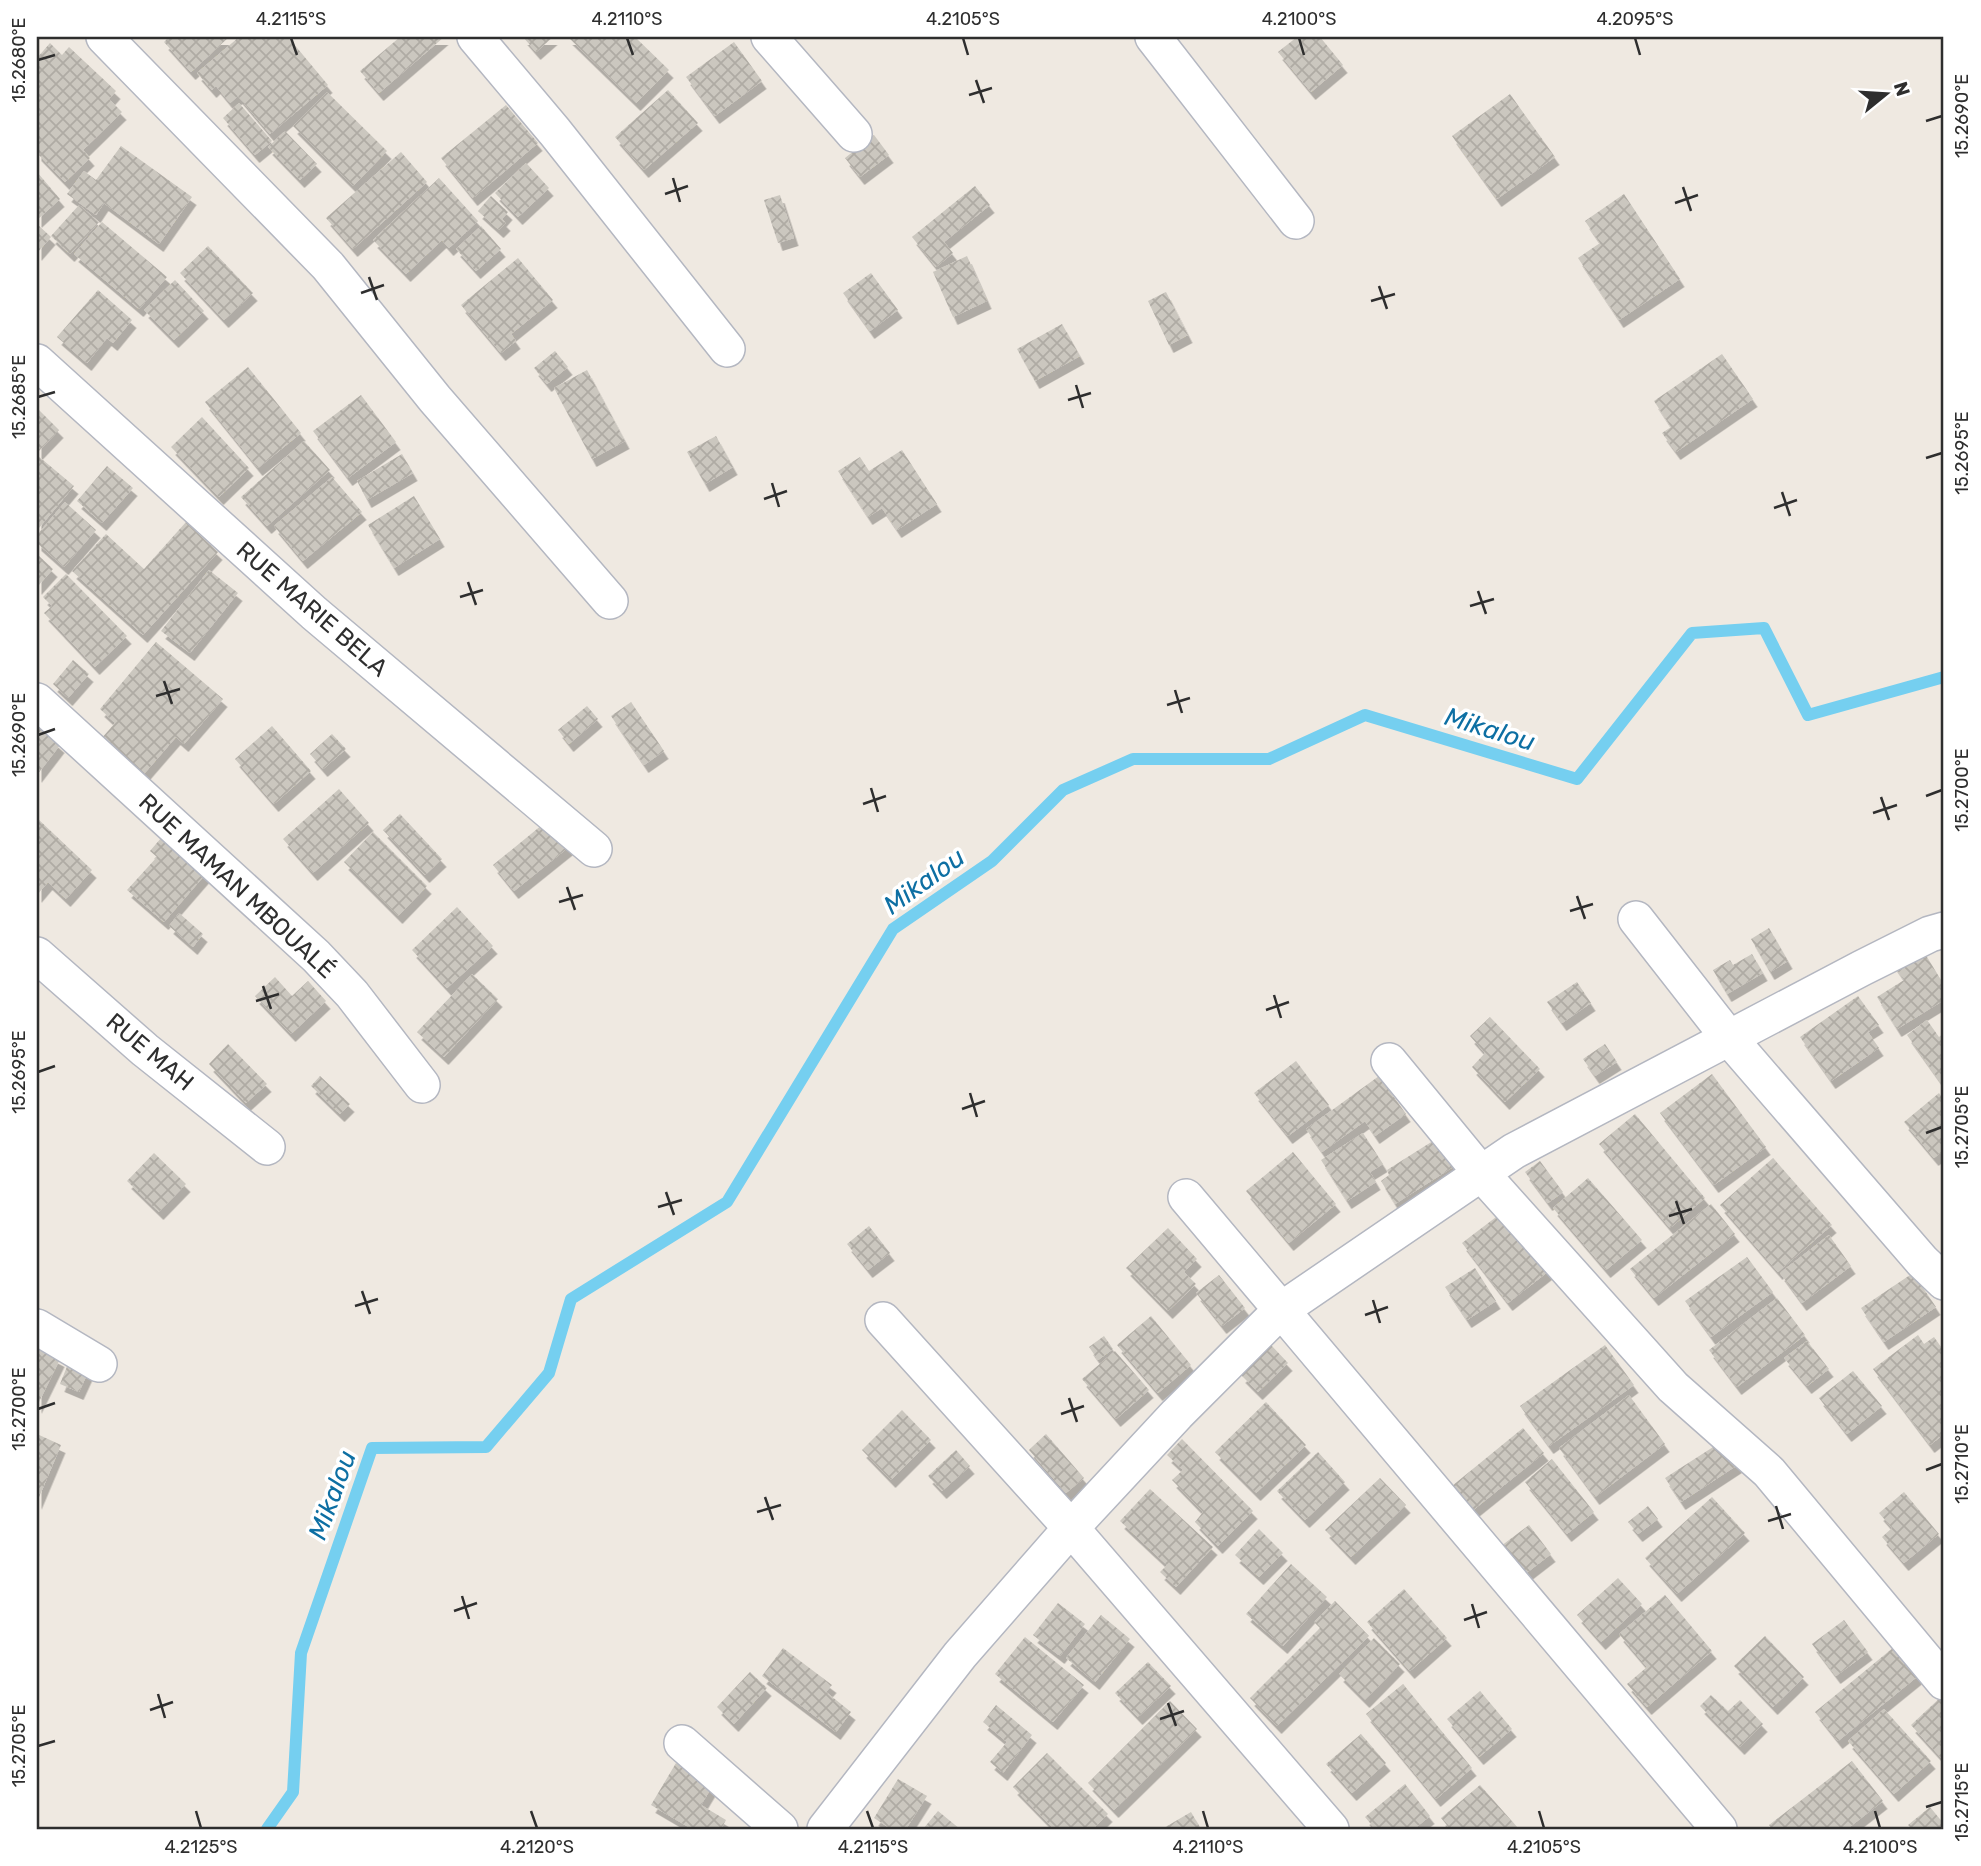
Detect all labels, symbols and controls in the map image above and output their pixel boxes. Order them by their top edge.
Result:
text: 4.2115°S [256,8,326,30]
text: 4.2110°S [591,8,663,30]
text: 4.2105°S [926,8,1000,30]
text: 4.2100°S [1262,8,1336,30]
text: 4.2095°S [1597,8,1673,30]
text: 15.2680°E [8,18,30,102]
north arrow [1852,60,1922,130]
text: 15.2690°E [1951,74,1973,158]
text: N [1889,79,1915,99]
text: 15.2685°E [8,355,30,439]
text: 15.2695°E [1951,411,1973,495]
street label: RUE MARIE BELA [231,536,393,682]
text: 15.2690°E [8,693,30,777]
water label: Mikalou [1441,701,1539,758]
text: 15.2700°E [1951,748,1973,832]
street label: RUE MAMAN MBOUALÉ [133,788,341,984]
water label: Mikalou [878,842,971,921]
street label: RUE MAH [101,1007,199,1097]
text: 15.2695°E [8,1030,30,1114]
text: 15.2705°E [1951,1086,1973,1168]
text: 15.2700°E [8,1367,30,1451]
text: 15.2710°E [1951,1424,1973,1504]
water label: Mikalou [302,1446,363,1544]
text: 15.2705°E [8,1705,30,1787]
text: 15.2715°E [1951,1763,1973,1841]
text: 4.2125°S [164,1836,238,1858]
text: 4.2120°S [500,1836,574,1858]
text: 4.2115°S [838,1836,908,1858]
text: 4.2110°S [1172,1836,1244,1858]
text: 4.2105°S [1507,1836,1581,1858]
text: 4.2100°S [1843,1836,1917,1858]

